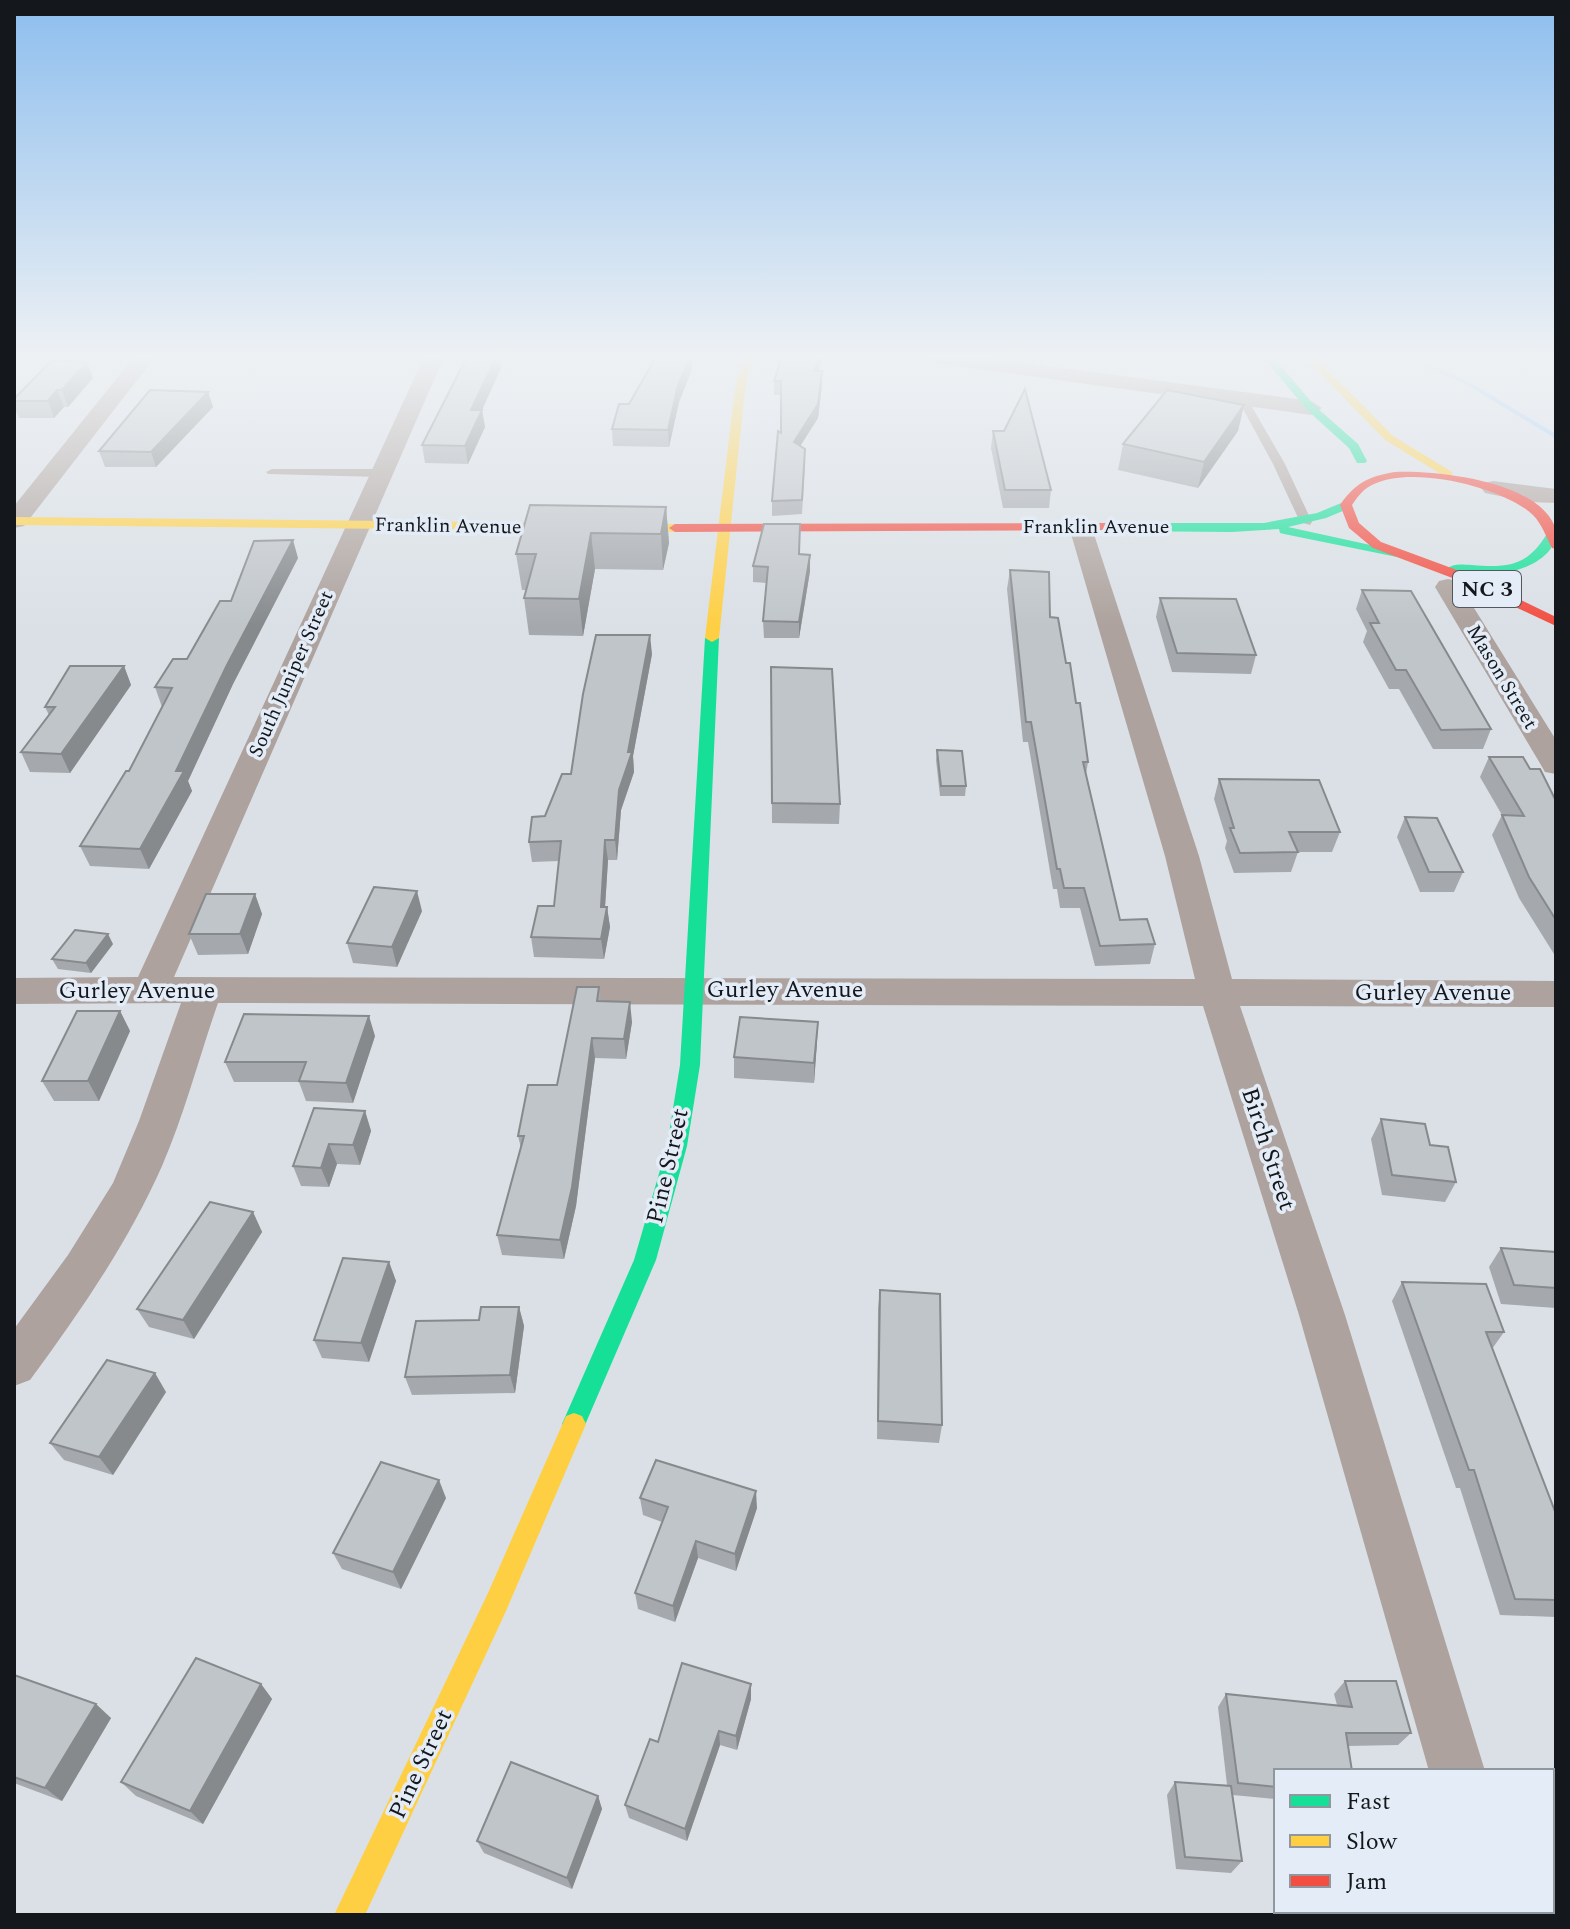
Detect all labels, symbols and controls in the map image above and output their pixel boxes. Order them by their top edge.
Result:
street label: Franklin Avenue [374,510,522,542]
street label: Franklin Avenue [1023,512,1170,542]
road number: NC 3 [1453,571,1521,607]
street label: South Juniper Street [241,586,341,762]
street label: Mason Street [1459,619,1545,735]
street label: Gurley Avenue [707,972,863,1008]
street label: Gurley Avenue [59,973,215,1009]
street label: Gurley Avenue [1355,975,1511,1011]
street label: Birch Street [1231,1083,1305,1215]
street label: Pine Street [637,1105,699,1227]
street label: Pine Street [380,1703,462,1825]
legend [1274,1769,1554,1913]
text: Fast [1346,1784,1391,1820]
text: Slow [1346,1824,1398,1860]
text: Jam [1346,1864,1387,1900]

